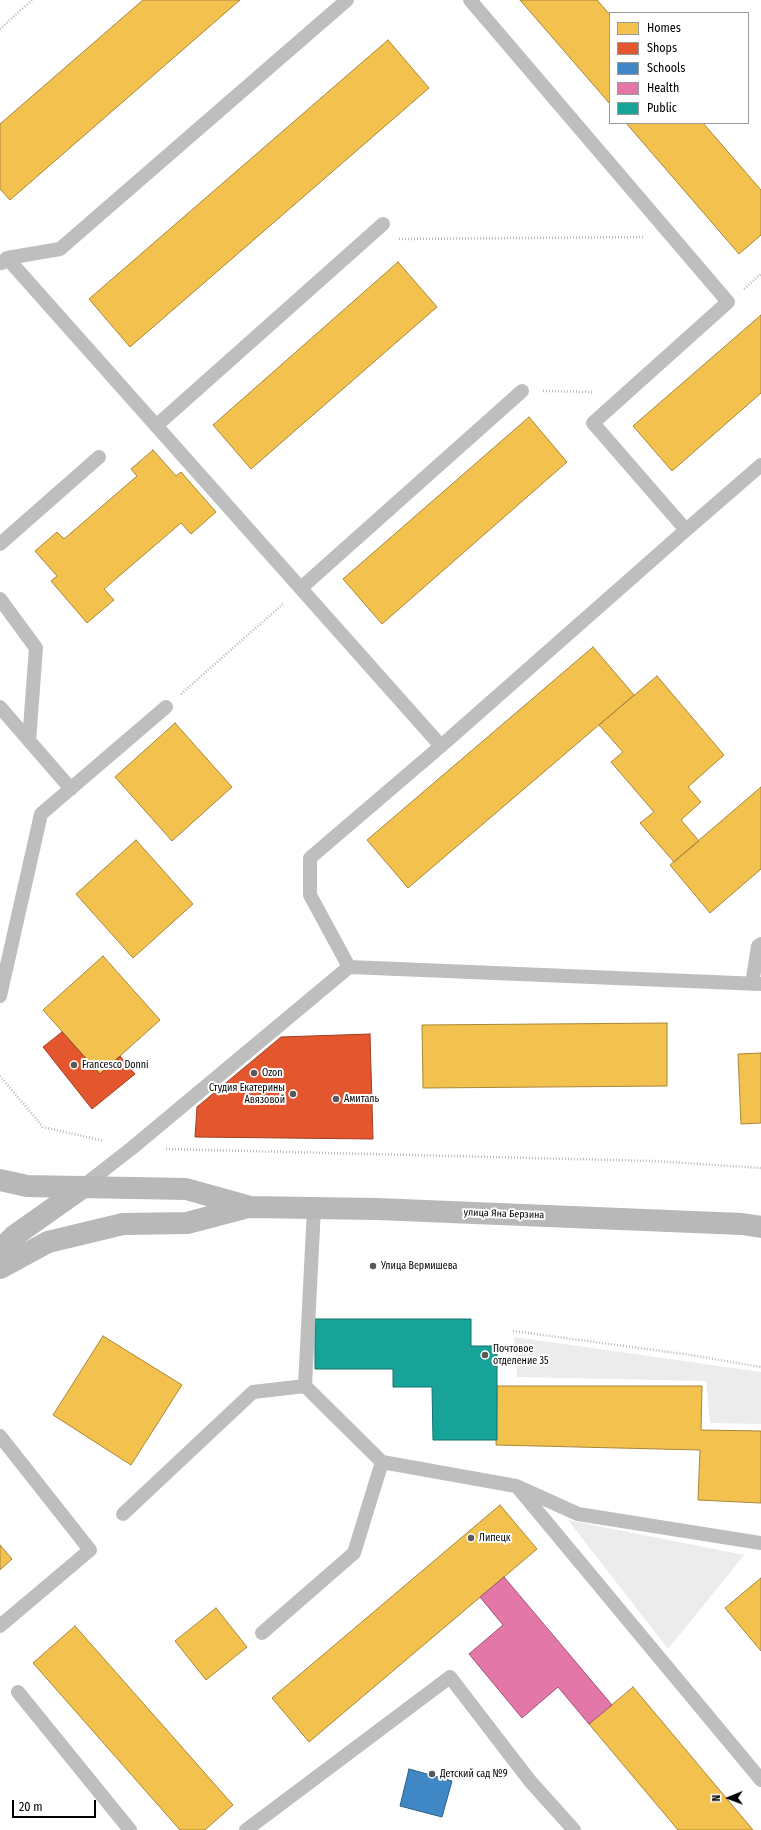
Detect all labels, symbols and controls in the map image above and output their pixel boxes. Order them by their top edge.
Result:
legend [609,12,749,124]
text: Homes [647,21,681,35]
text: Shops [647,41,677,55]
text: Schools [647,61,685,75]
text: Health [647,81,679,95]
text: Public [647,101,677,115]
place label: Francesco Donni [82,1059,149,1071]
marker: Francesco Donni [69,1060,79,1070]
place label: Ozon [262,1067,283,1079]
marker: Ozon [249,1068,259,1078]
place label: Студия Екатерины Авязовой [209,1082,285,1106]
marker: Студия Екатерины Авязовой [288,1089,298,1099]
place label: Амиталь [344,1093,379,1105]
marker: Амиталь [331,1094,341,1104]
street label: улица Яна Берзина [463,1207,545,1221]
place label: Улица Вермишева [381,1260,458,1272]
marker: Улица Вермишева [368,1261,378,1271]
place label: Почтовое отделение 35 [493,1343,549,1366]
marker: Почтовое отделение 35 [480,1350,490,1360]
place label: Липецк [479,1532,510,1544]
marker: Липецк [466,1533,476,1543]
place label: Детский сад №9 [440,1768,508,1780]
marker: Детский сад №9 [427,1769,437,1779]
north arrow [709,1778,749,1818]
scale bar [14,1792,98,1818]
text: N [710,1795,723,1802]
text: 20 m [19,1800,43,1814]

